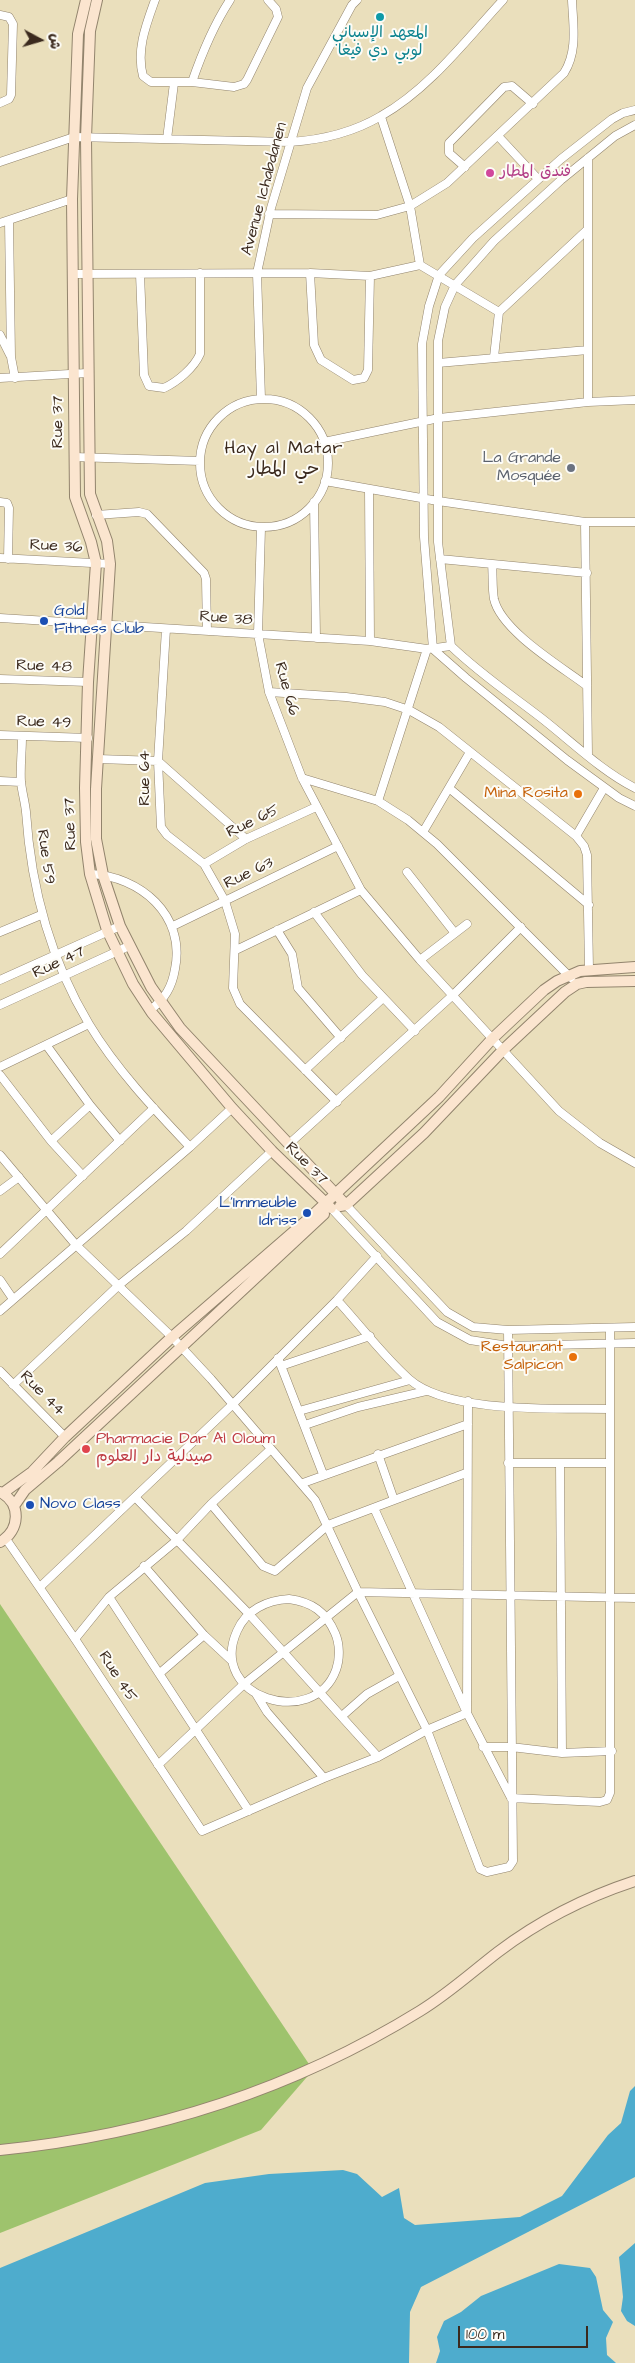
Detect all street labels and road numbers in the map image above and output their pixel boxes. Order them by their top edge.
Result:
street label: Avenue Ichabdanen [238,120,292,258]
street label: Rue 37 [49,396,69,448]
street label: Rue 36 [29,536,83,558]
street label: Rue 38 [199,608,253,630]
street label: Rue 48 [16,656,72,678]
street label: Rue 66 [269,660,303,718]
street label: Rue 49 [16,712,72,734]
street label: Rue 64 [136,750,156,806]
street label: Rue 37 [60,797,82,851]
street label: Rue 65 [224,801,282,843]
street label: Rue 59 [32,828,58,886]
street label: Rue 63 [221,854,277,894]
street label: Rue 47 [30,943,88,983]
street label: Rue 37 [281,1139,331,1189]
street label: Rue 44 [15,1367,69,1421]
street label: Rue 45 [93,1648,141,1706]

